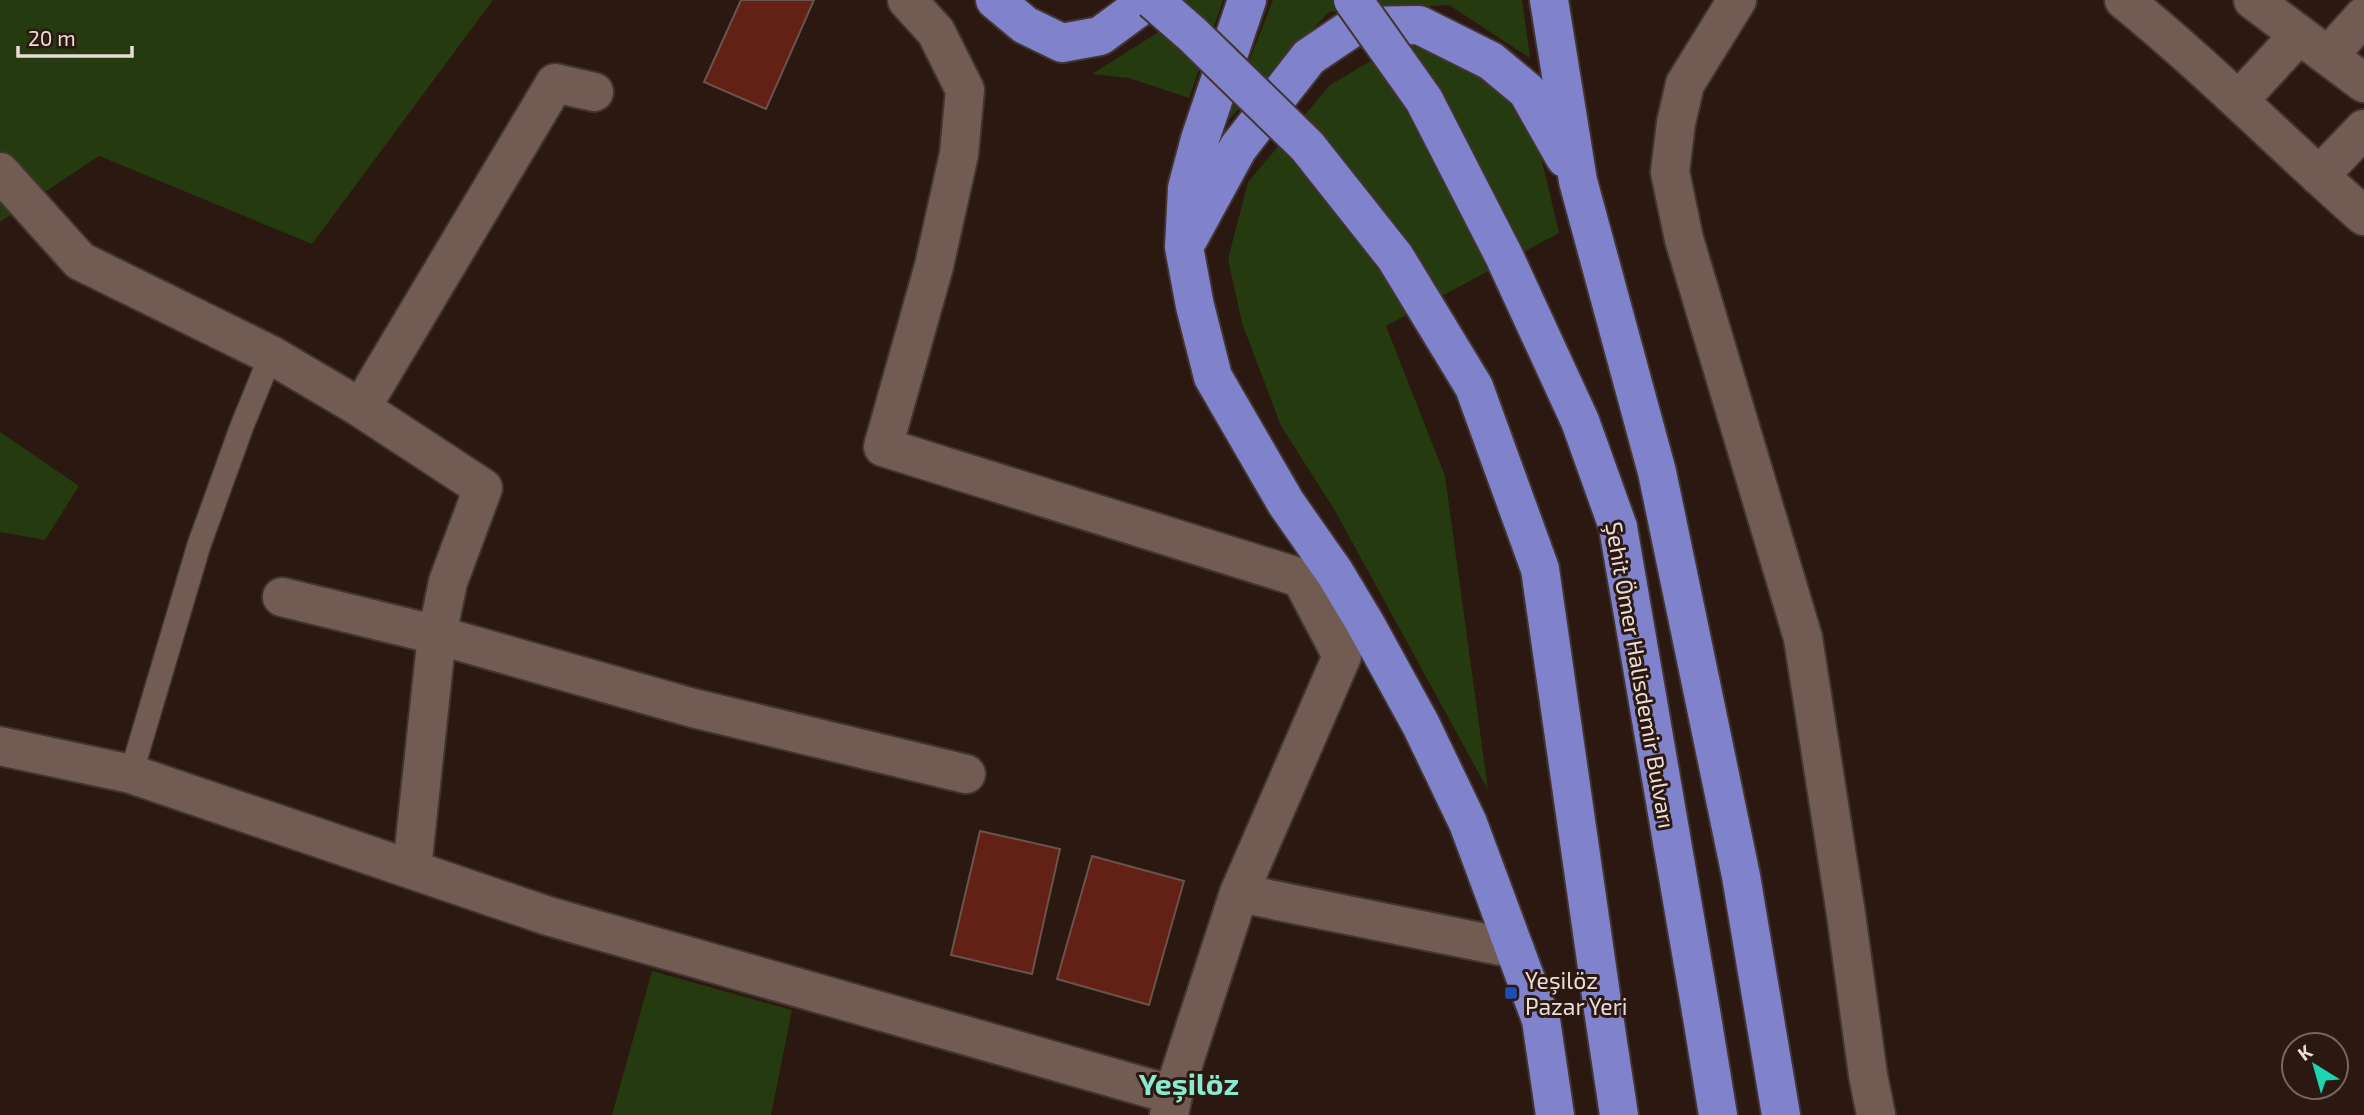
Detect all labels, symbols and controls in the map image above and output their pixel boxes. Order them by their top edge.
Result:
scale bar [18,14,131,58]
text: 20 m [28,25,76,50]
street label: Şehit Ömer Halisdemir Bulvarı [1599,520,1682,831]
place label: Yeşilöz Pazar Yeri [1525,966,1628,1020]
marker: Yeşilöz Pazar Yeri [1503,985,1519,1001]
north arrow [2280,1031,2350,1101]
text: K [2293,1039,2316,1065]
district label: Yeşilöz [1139,1065,1239,1103]

